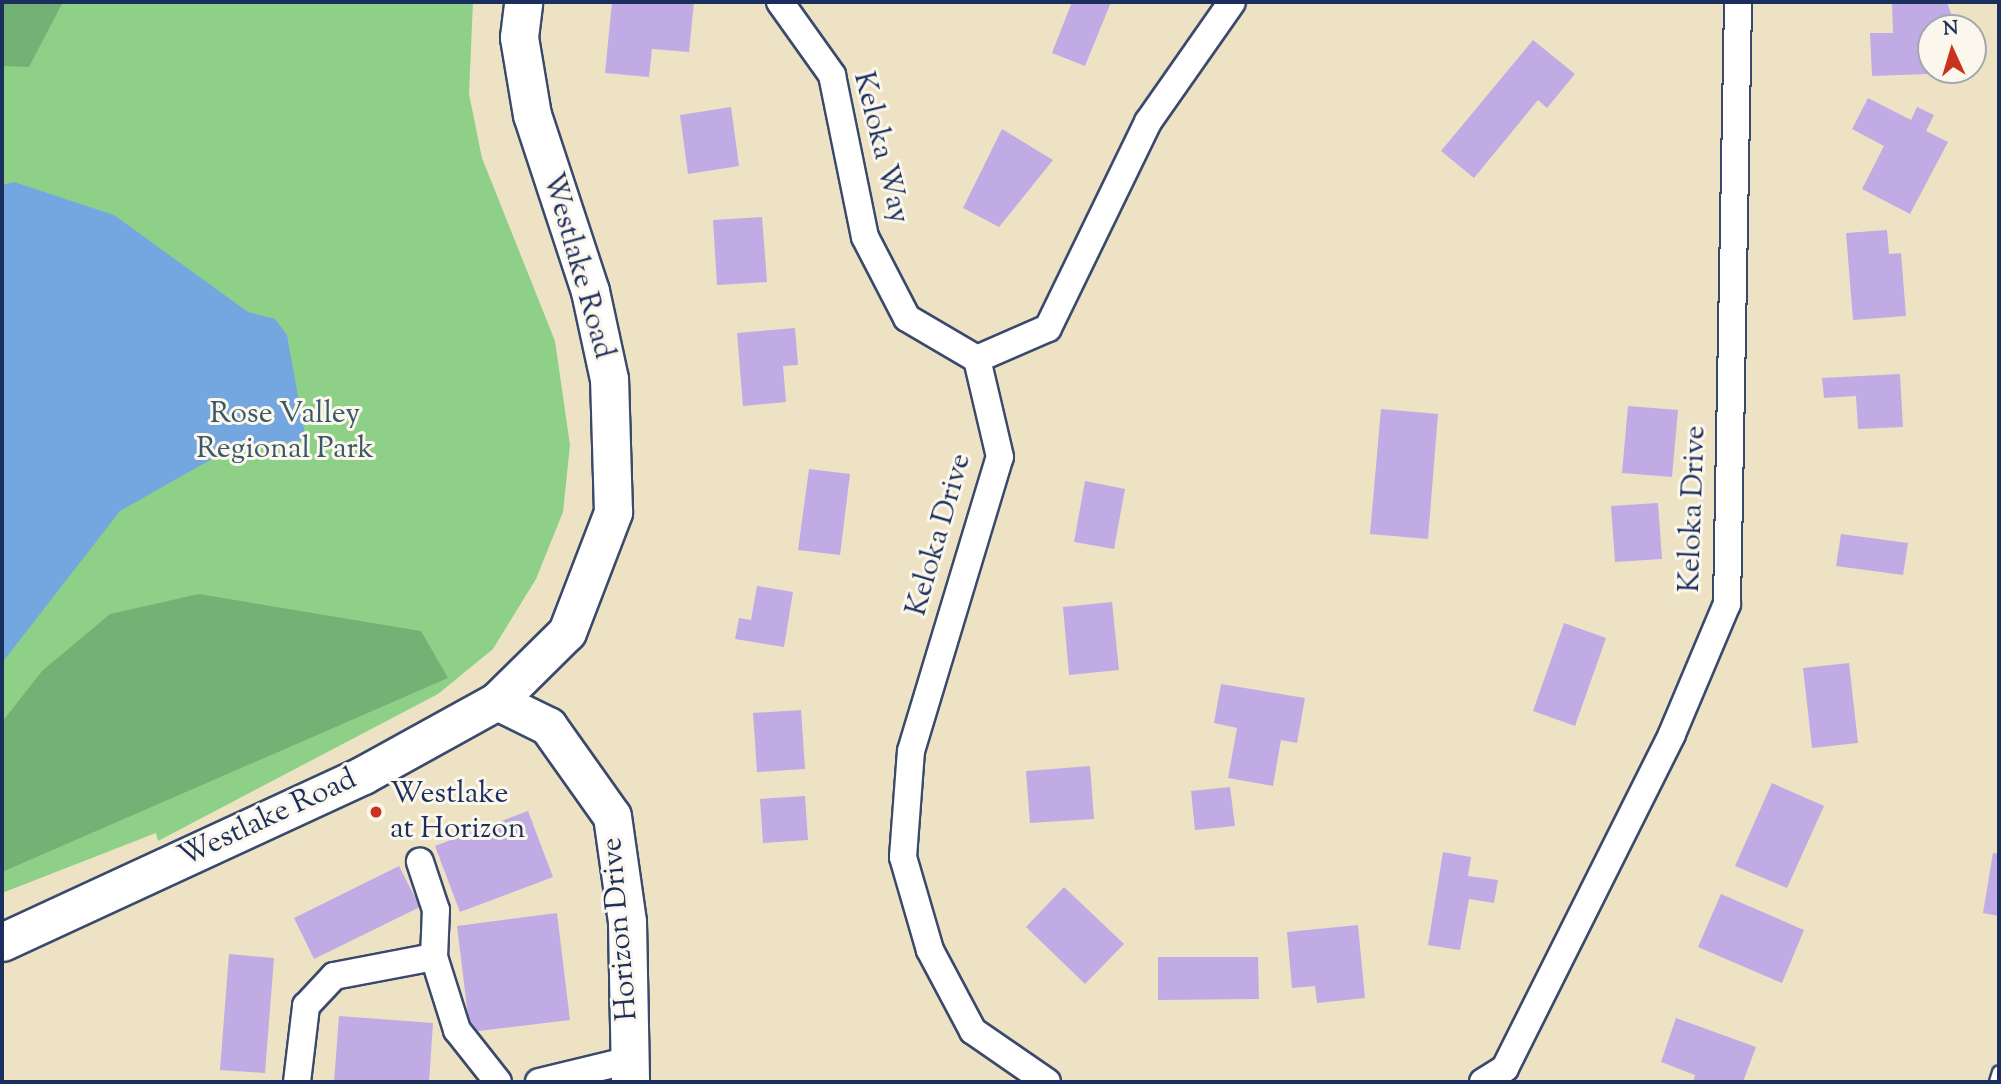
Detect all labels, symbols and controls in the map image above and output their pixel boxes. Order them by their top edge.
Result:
north arrow [1917,14,1987,84]
text: N [1942,16,1959,44]
street label: Keloka Way [844,68,916,228]
street label: Westlake Road [533,169,621,363]
park label: Rose Valley Regional Park [196,397,374,467]
street label: Keloka Drive [1673,425,1715,593]
street label: Keloka Drive [900,450,980,620]
street label: Westlake Road [173,762,363,876]
place label: Westlake at Horizon [390,777,526,848]
marker: Westlake at Horizon [368,804,384,820]
street label: Horizon Drive [595,836,647,1022]

